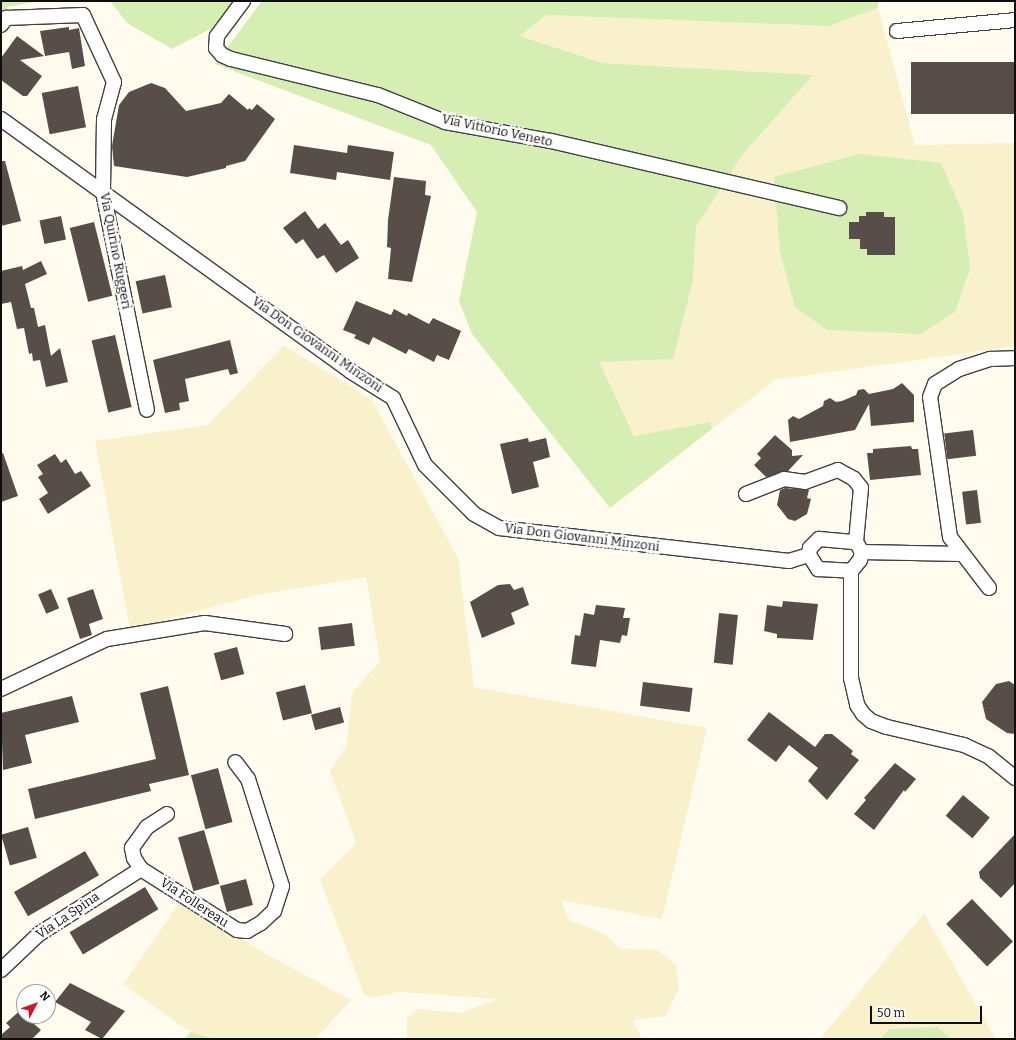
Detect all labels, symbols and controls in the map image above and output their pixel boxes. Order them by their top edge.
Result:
street label: Via Vittorio Veneto [440,112,554,150]
street label: Via Quirino Ruggeri [96,191,134,311]
street label: Via Don Giovanni Minzoni [249,294,385,396]
street label: Via Don Giovanni Minzoni [504,521,660,555]
street label: Via Follereau [157,875,231,931]
street label: Via La Spina [33,889,103,943]
north arrow [16,984,56,1024]
text: N [37,989,52,1004]
scale bar [872,998,984,1024]
text: 50 m [877,1006,905,1020]

